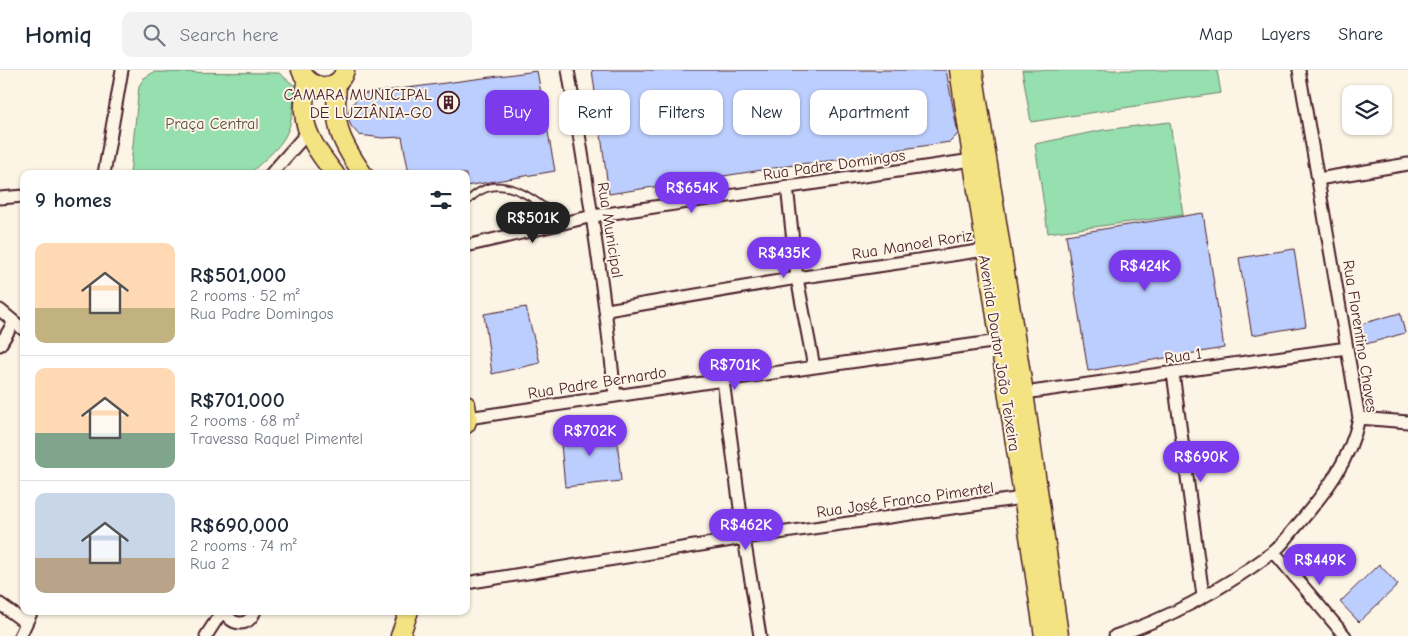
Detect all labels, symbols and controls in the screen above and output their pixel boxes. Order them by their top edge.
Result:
search box [122,12,472,57]
text: Homiq [25,21,92,49]
icon: search [140,21,168,49]
text: Search here [180,24,279,46]
text: Map [1199,24,1233,45]
text: Layers [1261,24,1310,45]
text: Share [1338,24,1383,45]
map controls [1342,85,1392,135]
button: layers [1342,85,1392,135]
place label: CAMARA MUNICIPAL DE LUZIÂNIA-GO [284,86,432,122]
chip: Buy [485,90,549,135]
chip: Rent [559,90,630,135]
chip: Filters [640,90,723,135]
chip: New [733,90,800,135]
chip: Apartment [810,90,927,135]
building icon: CAMARA MUNICIPAL DE LUZIÂNIA-GO [436,91,460,115]
park label: Praça Central [165,115,259,133]
street label: Rua Padre Domingos [762,146,907,184]
pin: R$654K [651,172,733,214]
text: R$654K [666,179,718,197]
street label: Rua Municipal [594,181,626,279]
icon: filters [427,186,455,214]
text: 9 homes [35,188,111,212]
pin: R$501K [492,202,574,244]
text: R$501K [507,209,559,227]
street label: Rua Manoel Roriz [851,227,974,263]
pin: R$435K [743,236,825,279]
text: R$435K [758,244,810,262]
pin: R$424K [1104,250,1186,292]
street label: Avenida Doutor João Teixeira [975,253,1023,453]
text: R$424K [1120,257,1170,275]
street label: Rua Florentino Chaves [1339,259,1381,414]
icon: home [75,263,135,323]
text: R$501,000 [190,263,286,287]
text: 2 rooms · 52 m² [190,287,300,305]
text: Rua Padre Domingos [190,305,333,323]
street label: Rua 1 [1163,344,1203,368]
pin: R$701K [694,348,776,391]
text: R$701K [710,356,760,374]
street label: Rua Padre Bernardo [527,363,668,403]
icon: home [75,388,135,448]
text: R$701,000 [190,388,285,412]
text: 2 rooms · 68 m² [190,412,300,430]
pin: R$702K [549,414,631,457]
text: R$702K [564,422,616,440]
text: Travessa Raquel Pimentel [190,430,363,448]
pin: R$690K [1160,440,1242,483]
text: R$690K [1174,448,1228,466]
street label: Rua José Franco Pimentel [815,479,995,521]
pin: R$462K [705,508,787,551]
icon: home [75,513,135,573]
text: R$690,000 [190,513,289,537]
text: R$462K [720,516,772,534]
text: 2 rooms · 74 m² [190,537,297,555]
pin: R$449K [1279,544,1361,586]
text: R$449K [1294,551,1346,569]
text: Rua 2 [190,555,230,573]

